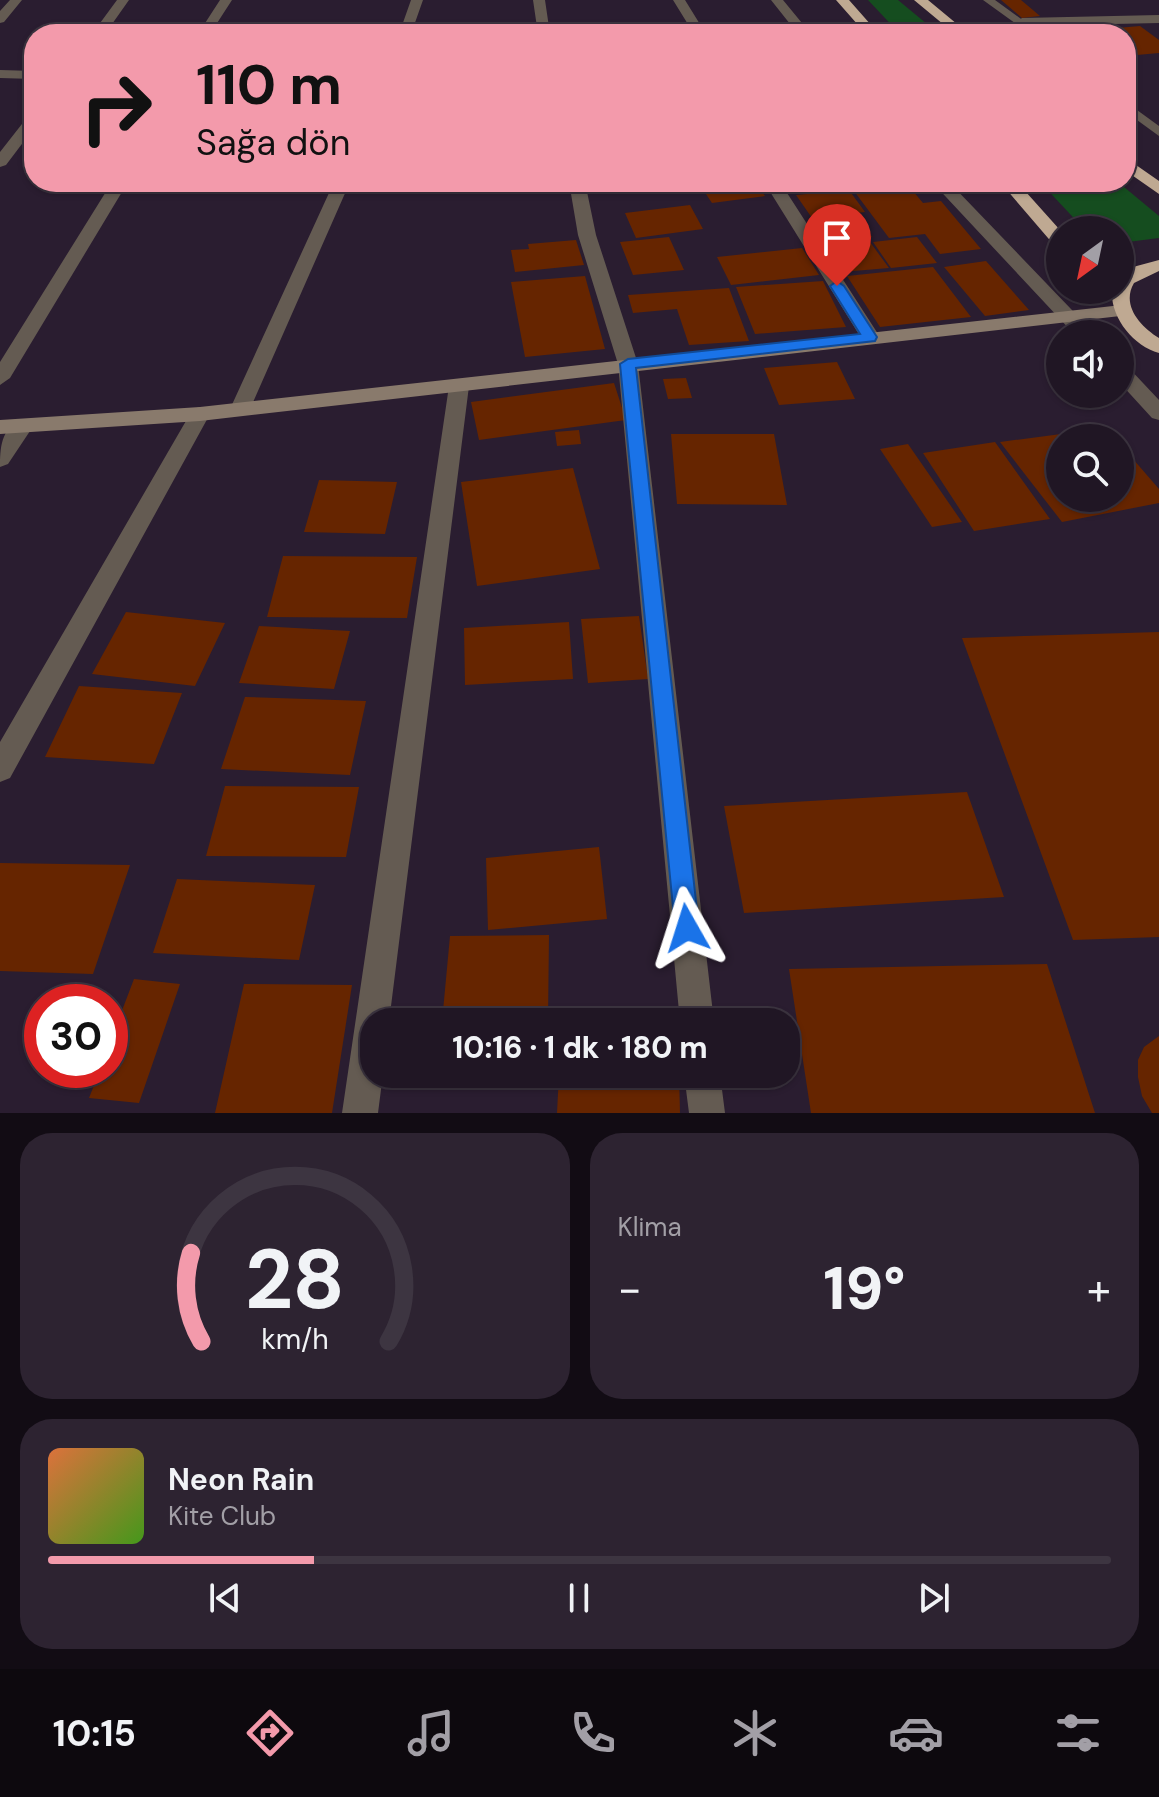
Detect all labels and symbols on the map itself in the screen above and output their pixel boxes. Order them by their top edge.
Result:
pin [803,204,871,286]
north arrow [1046,216,1134,304]
position arrow [645,886,729,970]
speed limit sign: 30 [24,984,128,1088]

